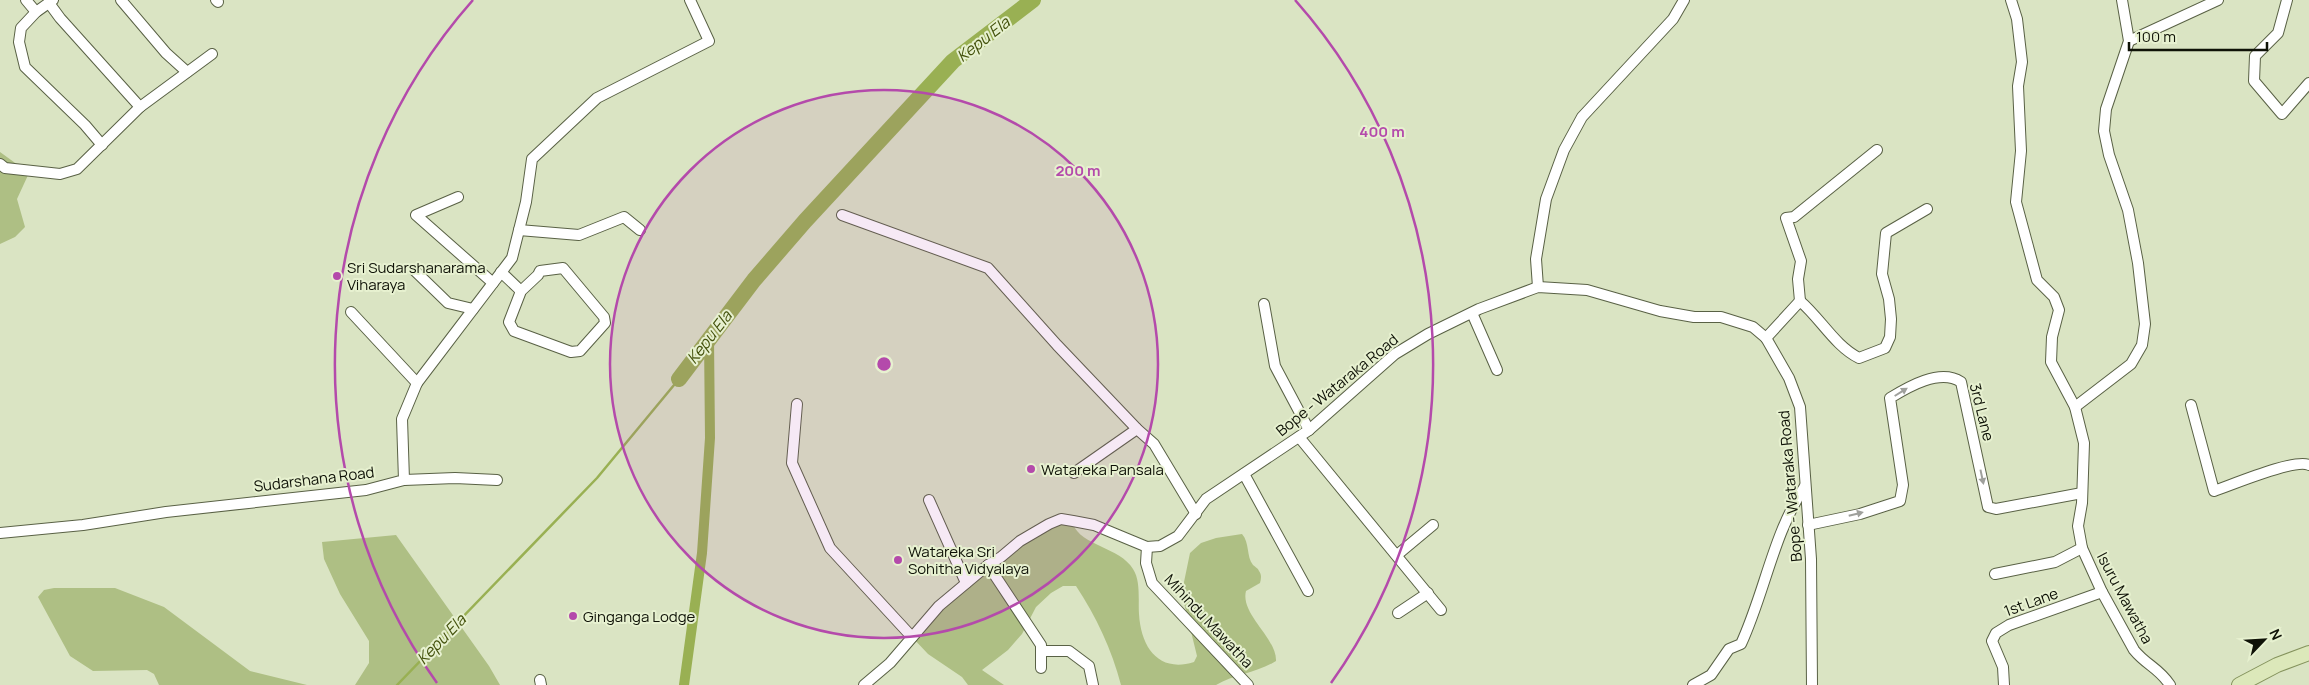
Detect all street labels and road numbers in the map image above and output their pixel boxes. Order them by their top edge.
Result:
street label: Bope - Wataraka Road [1271,329,1403,441]
street label: 3rd Lane [1965,381,1999,443]
street label: Bope - Wataraka Road [1773,409,1807,563]
street label: Sudarshana Road [252,461,376,497]
street label: Isuru Mawatha [2092,549,2158,647]
street label: Mihindu Mawatha [1160,569,1258,673]
street label: 1st Lane [2001,582,2061,622]

